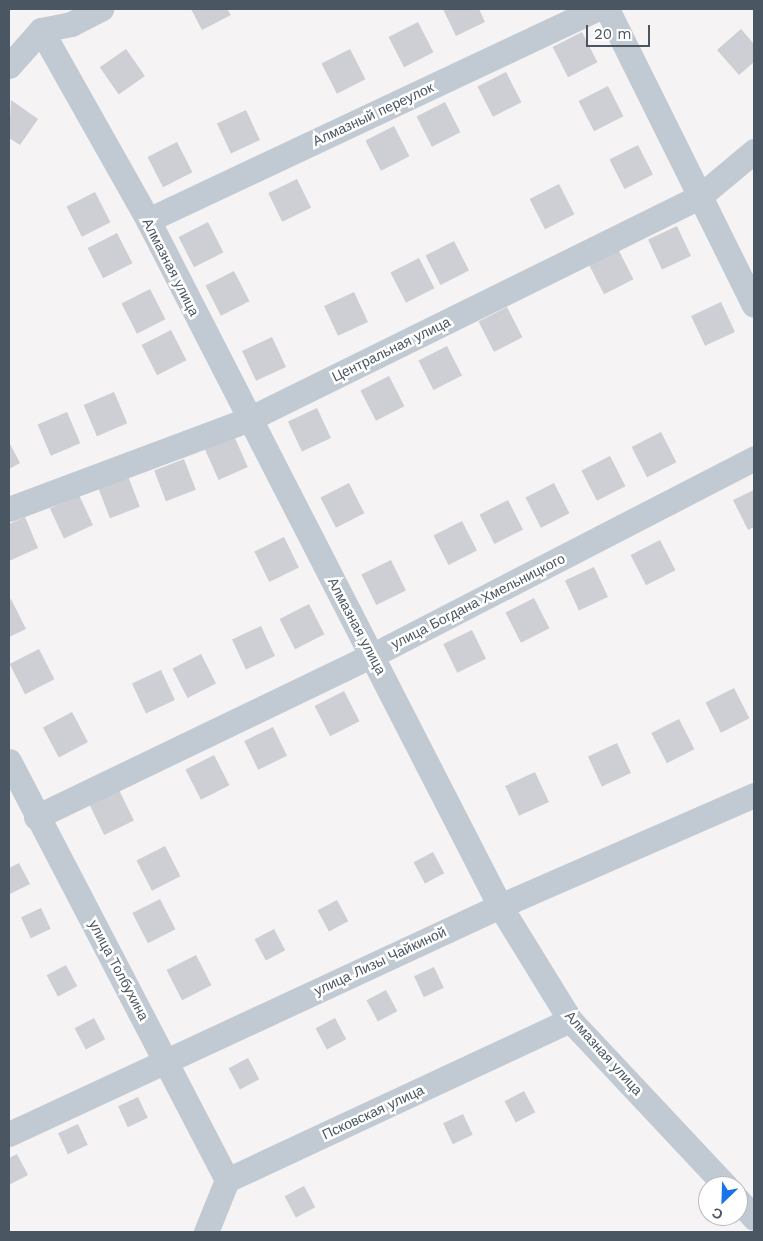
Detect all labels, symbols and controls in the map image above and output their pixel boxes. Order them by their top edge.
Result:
scale bar [588,15,652,47]
text: 20 m [594,25,632,43]
street label: Алмазный переулок [310,79,436,149]
street label: Алмазная улица [139,215,203,319]
street label: Центральная улица [329,313,453,385]
street label: улица Богдана Хмельницкого [388,550,568,652]
street label: Алмазная улица [324,575,390,677]
street label: улица Толбухина [85,917,153,1023]
street label: улица Лизы Чайкиной [311,923,449,999]
street label: Алмазная улица [562,1007,646,1099]
street label: Псковская улица [319,1081,427,1143]
north arrow [698,1176,748,1226]
text: С [709,1204,725,1223]

